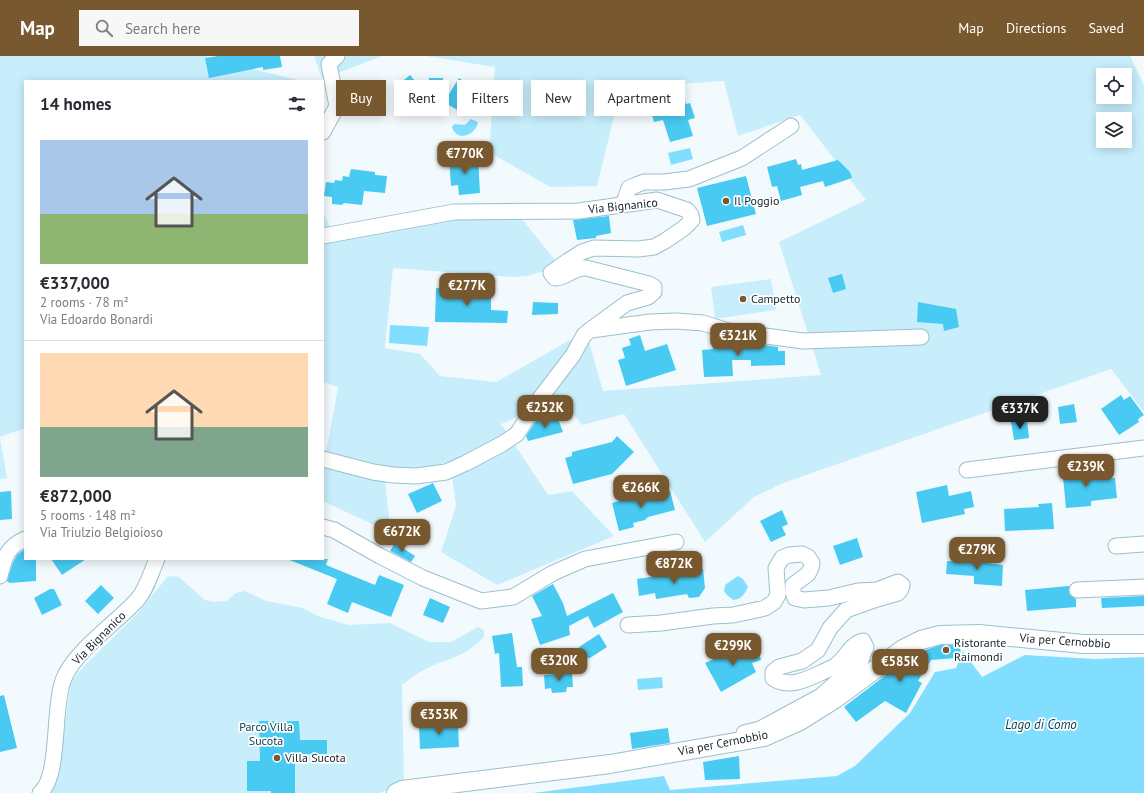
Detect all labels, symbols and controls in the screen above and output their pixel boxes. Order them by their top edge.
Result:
search box [79,10,359,46]
text: Map [20,16,55,40]
icon: search [93,17,115,39]
text: Search here [125,19,201,38]
text: Map [958,19,984,37]
text: Directions [1006,19,1066,37]
text: Saved [1088,19,1124,37]
map controls [1096,68,1132,148]
button: locate [1096,68,1132,104]
chip: Buy [336,80,386,116]
chip: Rent [394,80,449,116]
chip: Filters [457,80,523,116]
chip: New [531,80,586,116]
chip: Apartment [594,80,685,116]
text: 14 homes [40,93,111,115]
icon: filters [286,93,308,115]
button: layers [1096,112,1132,148]
pin: €770K [437,141,493,175]
text: €770K [446,145,484,162]
icon: home [138,166,210,238]
place label: Il Poggio [734,193,779,208]
street label: Via Bignanico [586,194,658,217]
marker: Il Poggio [721,196,731,206]
text: €337,000 [40,272,110,294]
pin: €277K [439,273,495,307]
text: €277K [448,277,486,294]
place label: Campetto [751,291,800,306]
text: 2 rooms · 78 m² [40,294,129,311]
marker: Campetto [738,294,748,304]
text: Via Edoardo Bonardi [40,311,153,328]
pin: €321K [710,323,766,357]
text: €321K [719,327,757,344]
icon: home [138,379,210,451]
pin: €252K [517,395,573,429]
pin: €337K [992,396,1048,430]
text: €252K [526,399,564,416]
text: €337K [1001,400,1039,417]
pin: €239K [1058,454,1114,488]
text: €239K [1067,458,1105,475]
pin: €266K [613,475,669,509]
text: €266K [622,479,660,496]
text: €872,000 [40,485,112,507]
text: 5 rooms · 148 m² [40,507,136,524]
pin: €672K [374,519,430,553]
text: €672K [383,523,421,540]
text: Via Triulzio Belgioioso [40,524,163,541]
pin: €279K [949,537,1005,571]
text: €279K [958,541,996,558]
pin: €872K [646,551,702,585]
text: €872K [655,555,693,572]
street label: Via Bignanico [68,608,129,668]
street label: Via per Cernobbio [1018,630,1111,651]
pin: €299K [705,633,761,667]
place label: Ristorante Raimondi [954,635,1006,664]
text: €299K [714,637,752,654]
marker: Ristorante Raimondi [941,645,951,655]
pin: €320K [531,648,587,682]
pin: €585K [872,649,928,683]
text: €320K [540,652,578,669]
text: €585K [881,653,919,670]
pin: €353K [411,702,467,736]
text: €353K [420,706,458,723]
water label: Lago di Como [1005,716,1077,733]
park label: Parco Villa Sucota [239,719,293,748]
street label: Via per Cernobbio [676,726,769,759]
place label: Villa Sucota [284,750,346,765]
marker: Villa Sucota [272,753,282,763]

